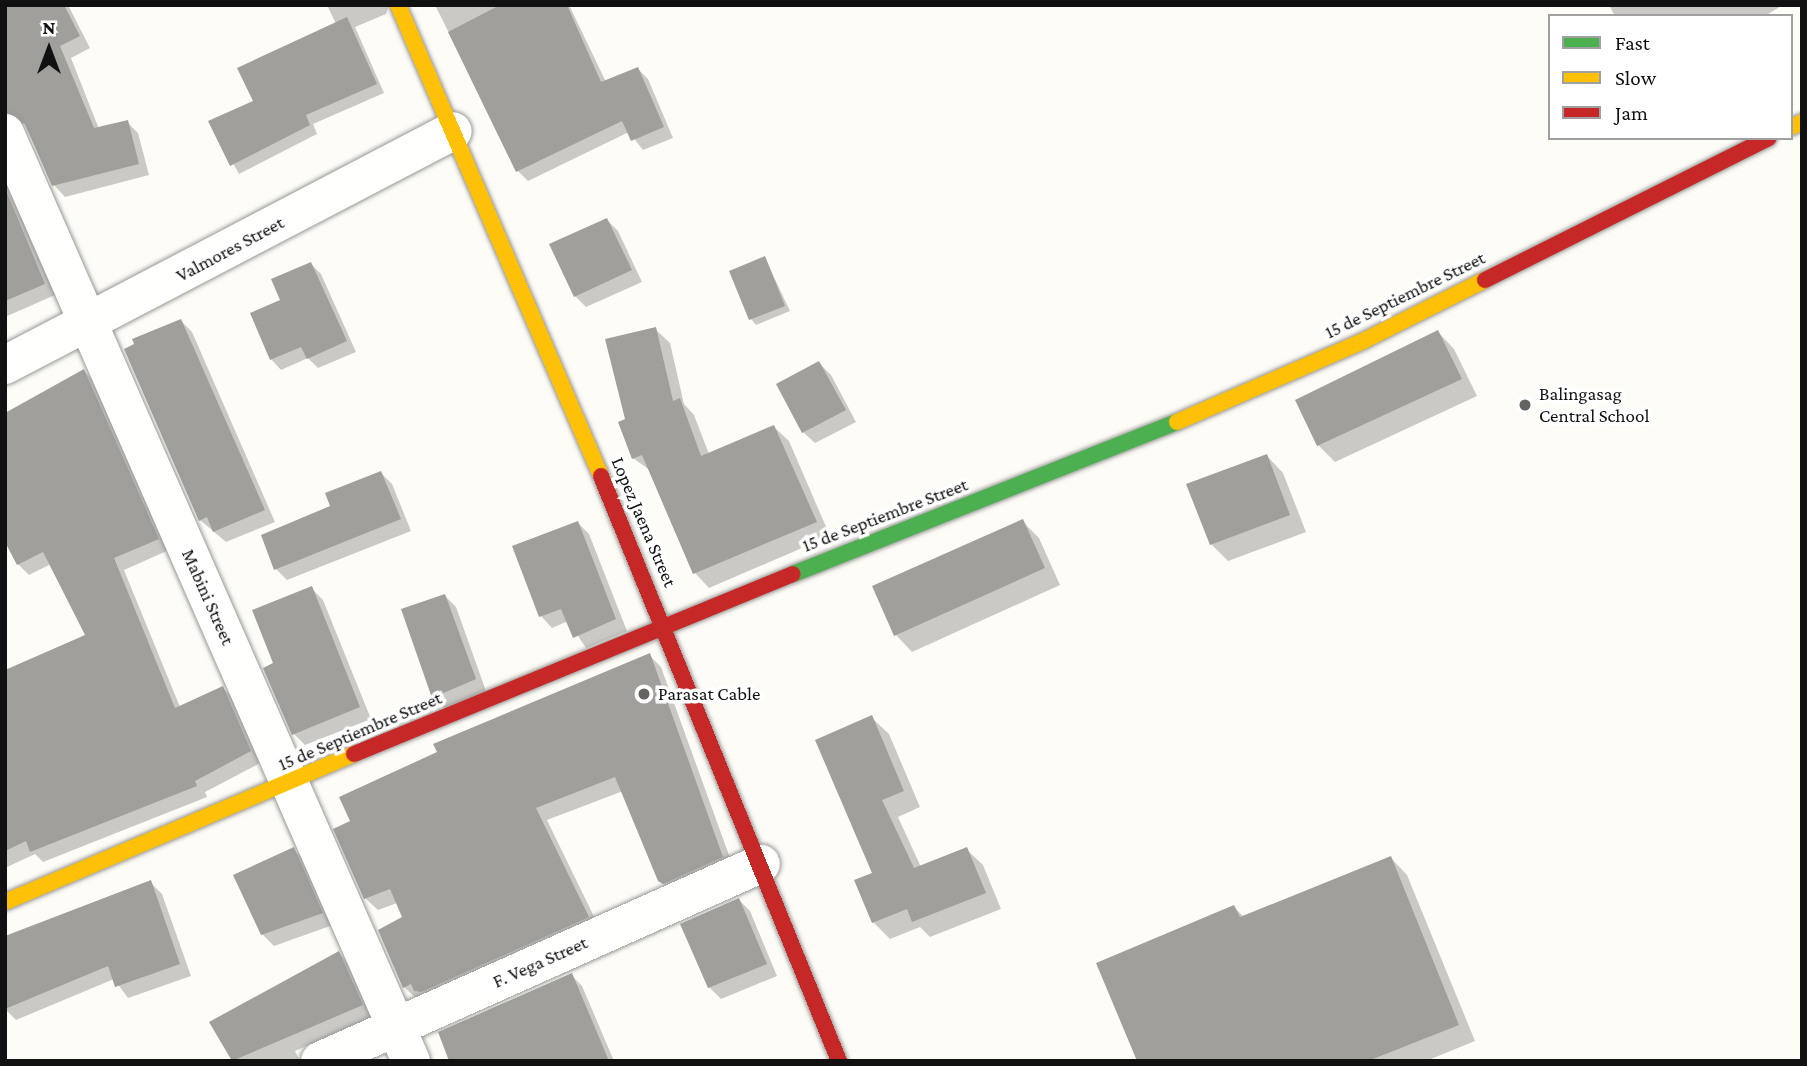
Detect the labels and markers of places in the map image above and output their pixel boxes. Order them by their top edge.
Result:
place label: Balingasag Central School [1539,383,1649,427]
marker: Balingasag Central School [1517,397,1533,413]
place label: Parasat Cable [658,683,760,705]
marker: Parasat Cable [636,686,652,702]

